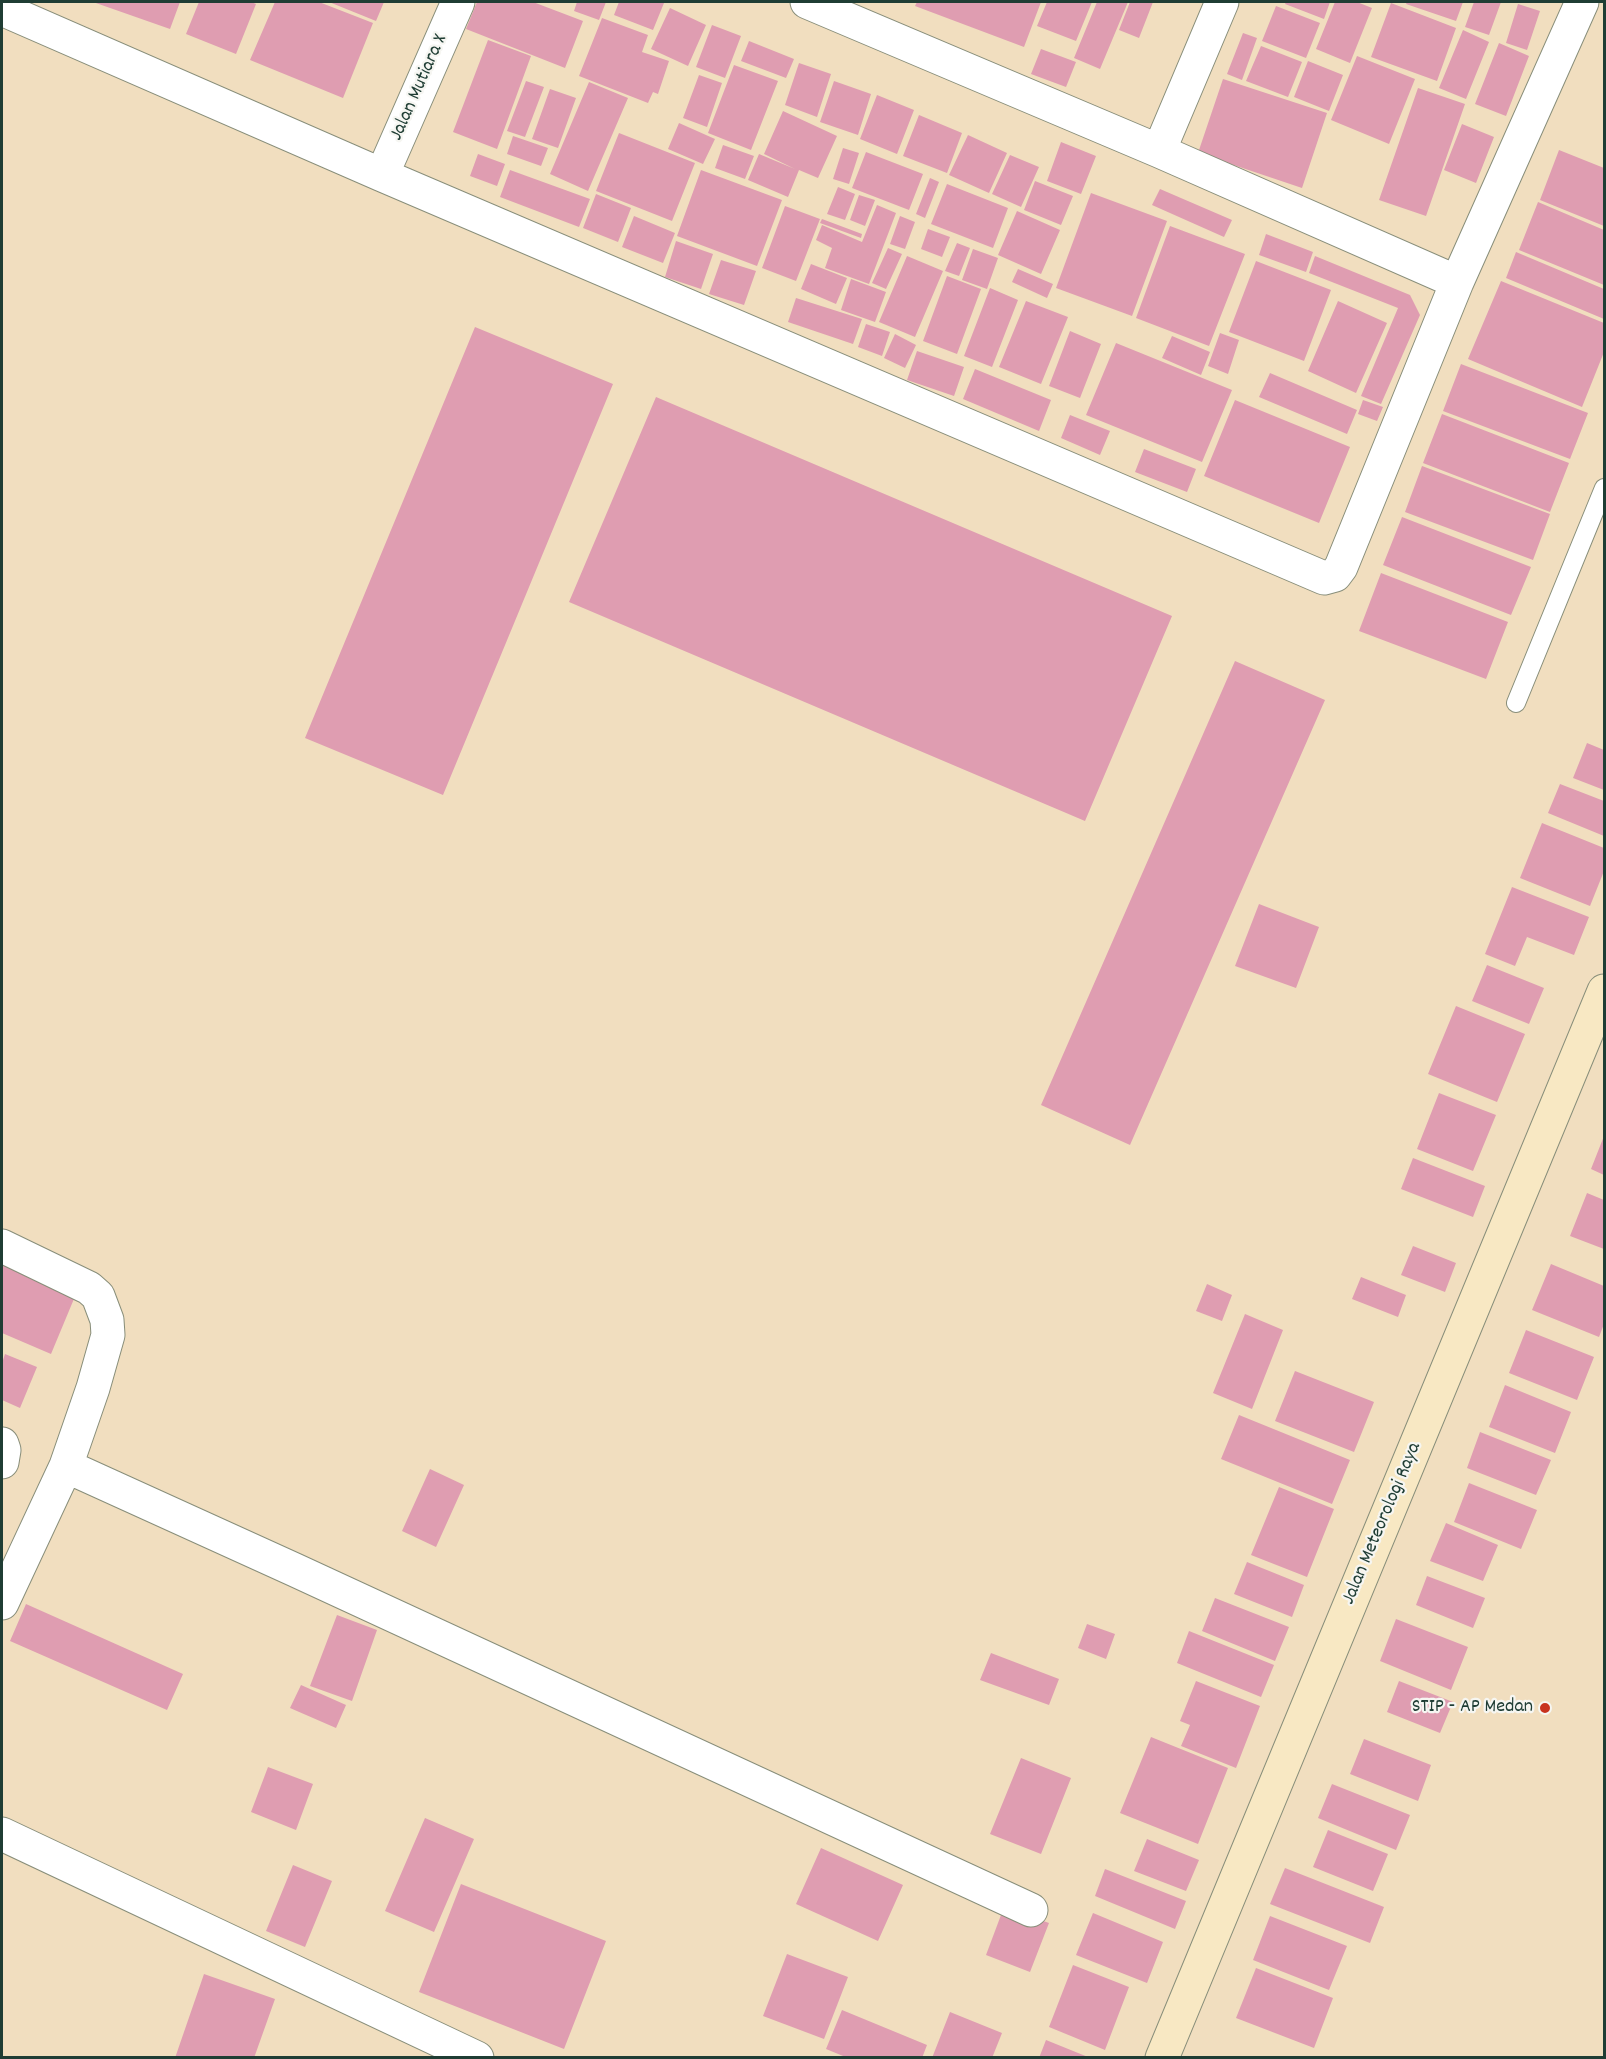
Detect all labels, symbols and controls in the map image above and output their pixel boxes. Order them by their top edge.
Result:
street label: Jalan Mutiara X [386,31,454,145]
street label: Jalan Meteorologi Raya [1338,1439,1428,1609]
place label: STIP - AP Medan [1412,1696,1533,1720]
marker: STIP - AP Medan [1538,1701,1552,1715]

